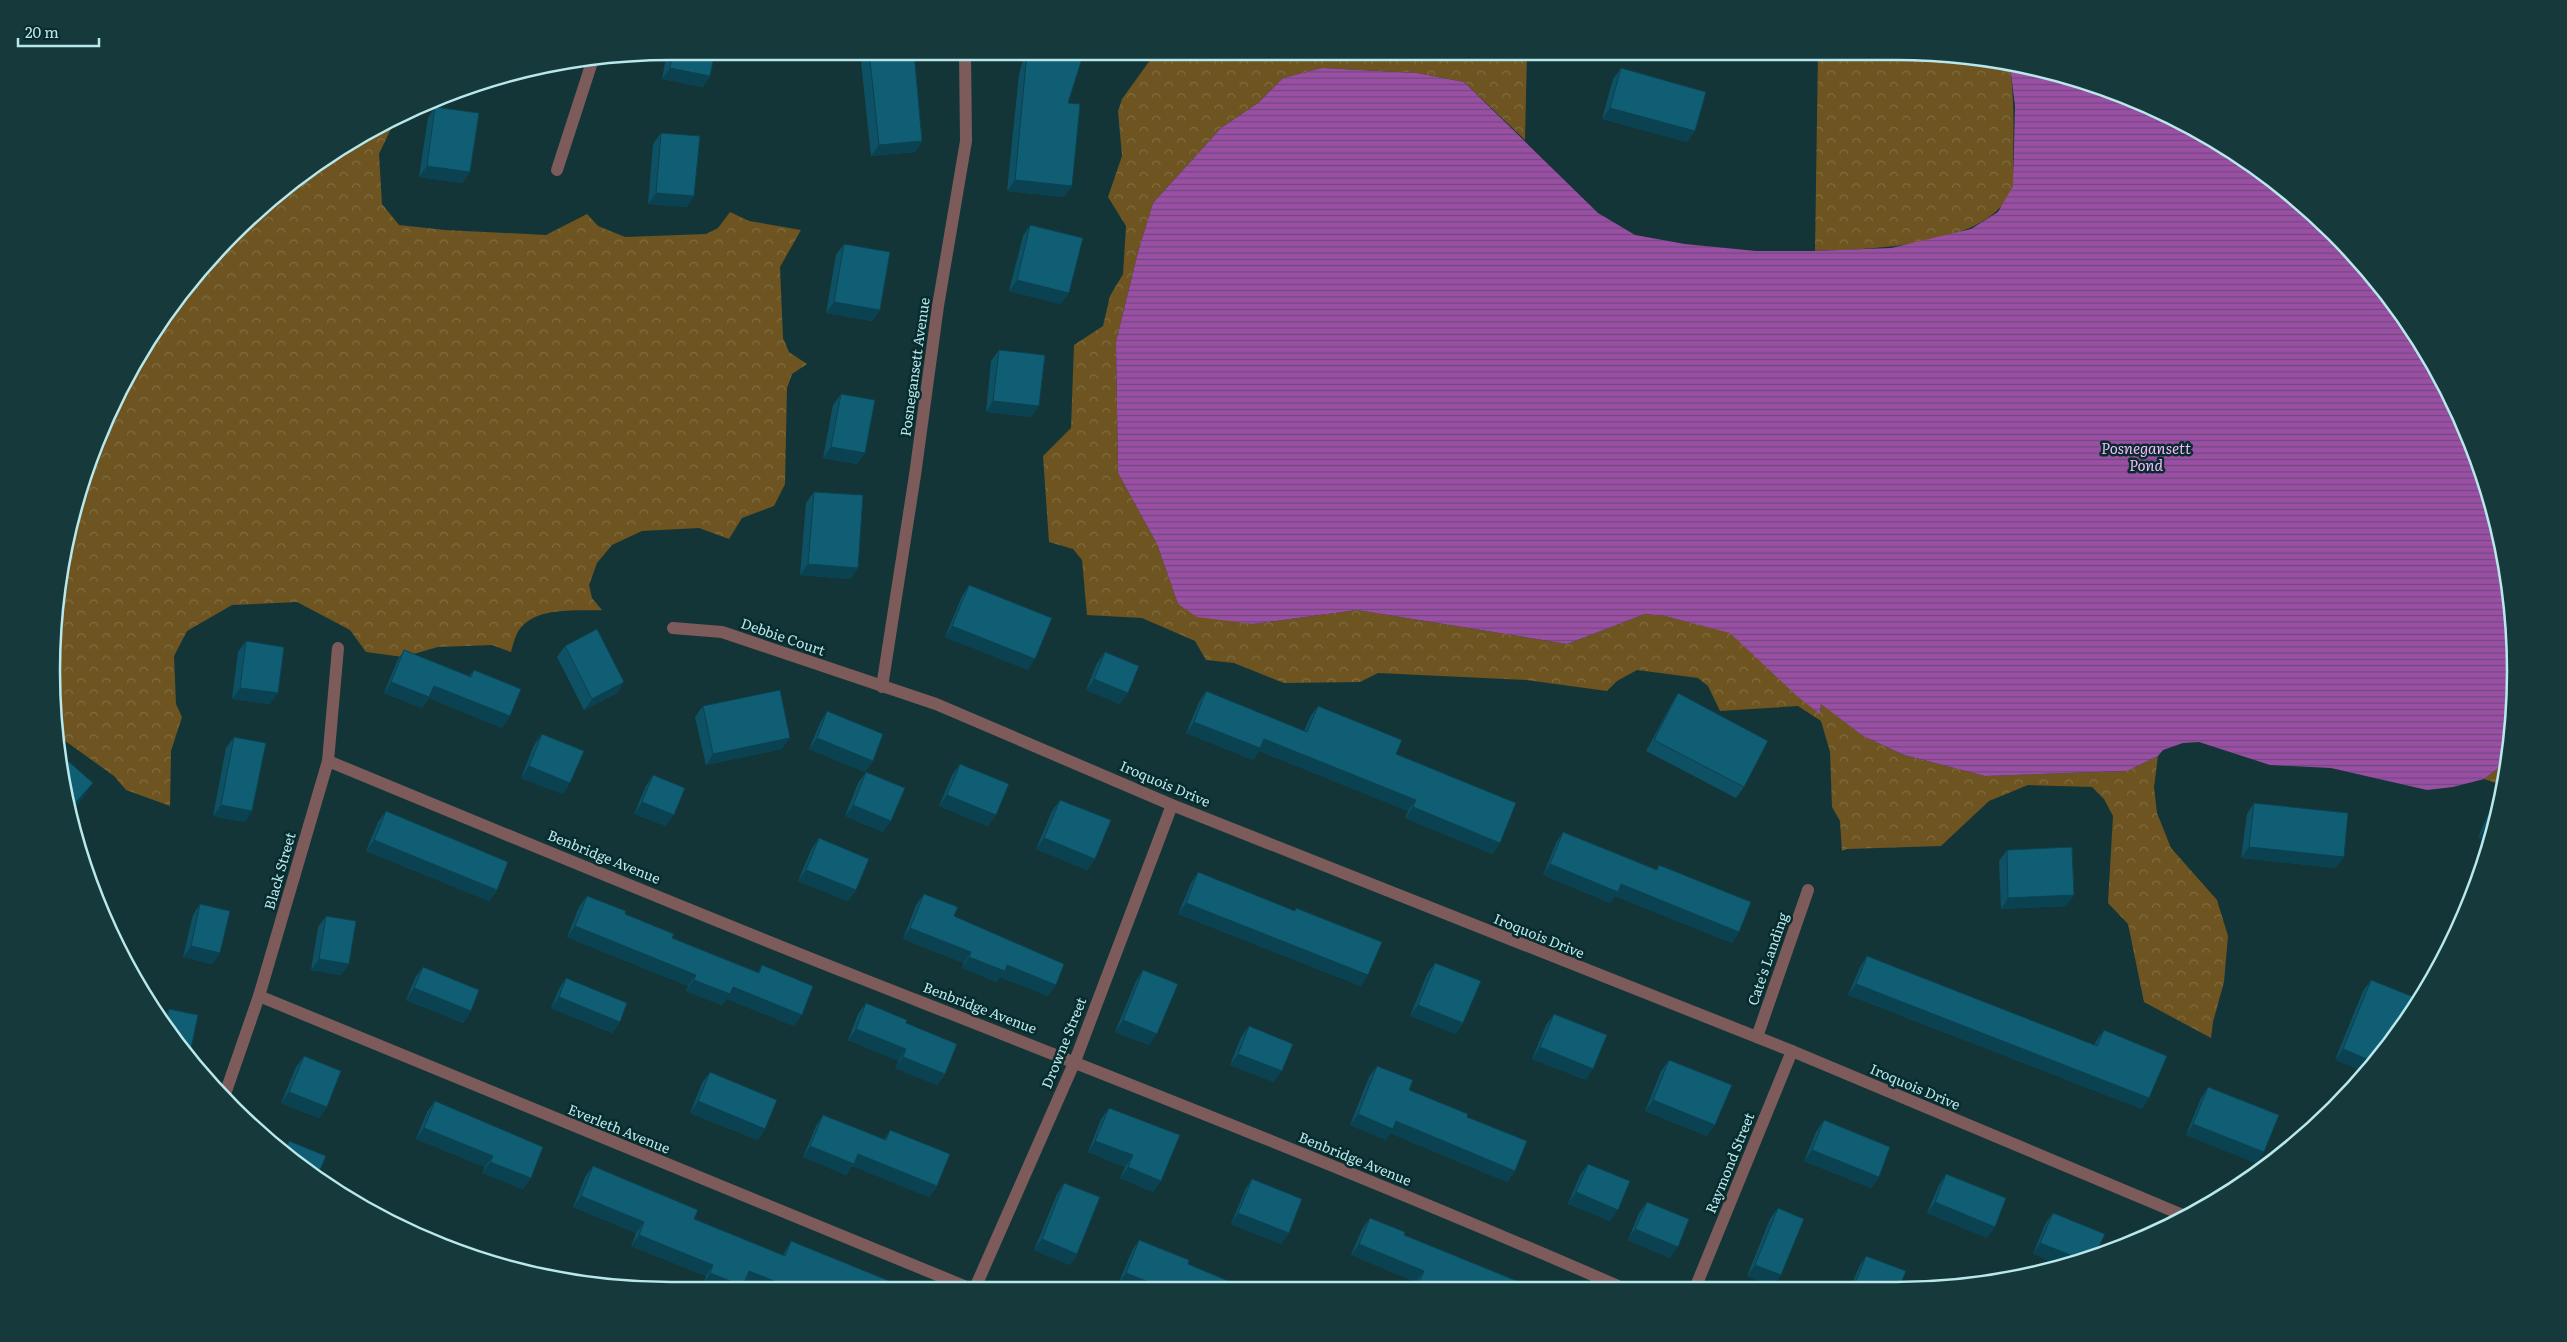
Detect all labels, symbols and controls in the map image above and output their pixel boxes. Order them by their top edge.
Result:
scale bar [18,15,99,47]
text: 20 m [25,20,59,43]
street label: Posnegansett Avenue [894,296,934,438]
water label: Posnegansett Pond [2101,436,2191,476]
street label: Debbie Court [738,612,828,660]
street label: Iroquois Drive [1117,755,1214,811]
street label: Benbridge Avenue [545,824,664,888]
street label: Black Street [258,829,300,912]
street label: Iroquois Drive [1491,908,1588,962]
street label: Cate's Landing [1742,909,1792,1008]
street label: Benbridge Avenue [921,976,1040,1038]
street label: Drowne Street [1036,994,1091,1091]
street label: Iroquois Drive [1867,1058,1964,1114]
street label: Everleth Avenue [565,1098,673,1158]
street label: Raymond Street [1700,1109,1759,1216]
street label: Benbridge Avenue [1296,1126,1415,1190]

